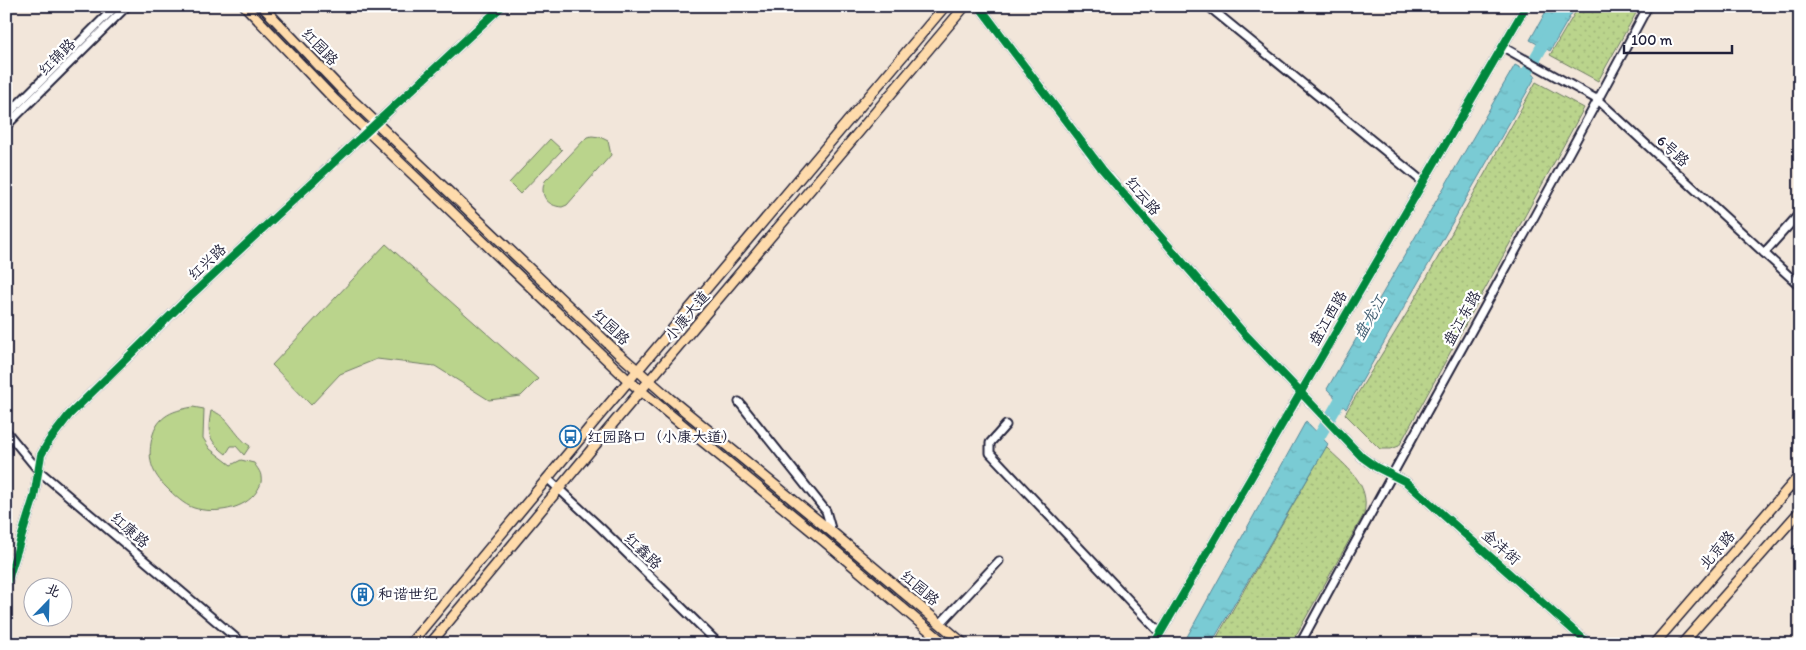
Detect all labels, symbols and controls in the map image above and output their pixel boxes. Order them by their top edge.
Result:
scale bar [1624,22,1731,54]
street label: 红园路 [298,25,342,69]
text: 100 m [1631,31,1673,49]
street label: 红锦路 [35,35,79,79]
street label: 6号路 [1653,131,1693,171]
street label: 红云路 [1122,173,1164,219]
street label: 红兴路 [184,240,230,284]
street label: 小康大道 [661,287,713,345]
street label: 盘江东路 [1440,287,1484,349]
street label: 盘江西路 [1305,288,1351,348]
water label: 盘龙江 [1349,291,1390,343]
street label: 红园路 [588,305,634,349]
bus stop icon: 红园路口（小康大道） [559,425,583,449]
place label: 红园路口（小康大道） [587,428,737,446]
street label: 红康路 [107,508,153,552]
street label: 金沣街 [1478,525,1524,569]
street label: 北京路 [1695,527,1739,573]
street label: 红鑫路 [621,529,665,573]
street label: 红园路 [897,567,943,609]
north arrow [22,578,72,628]
text: 北 [43,580,63,601]
building icon: 和谐世纪 [350,582,374,606]
place label: 和谐世纪 [378,585,438,603]

